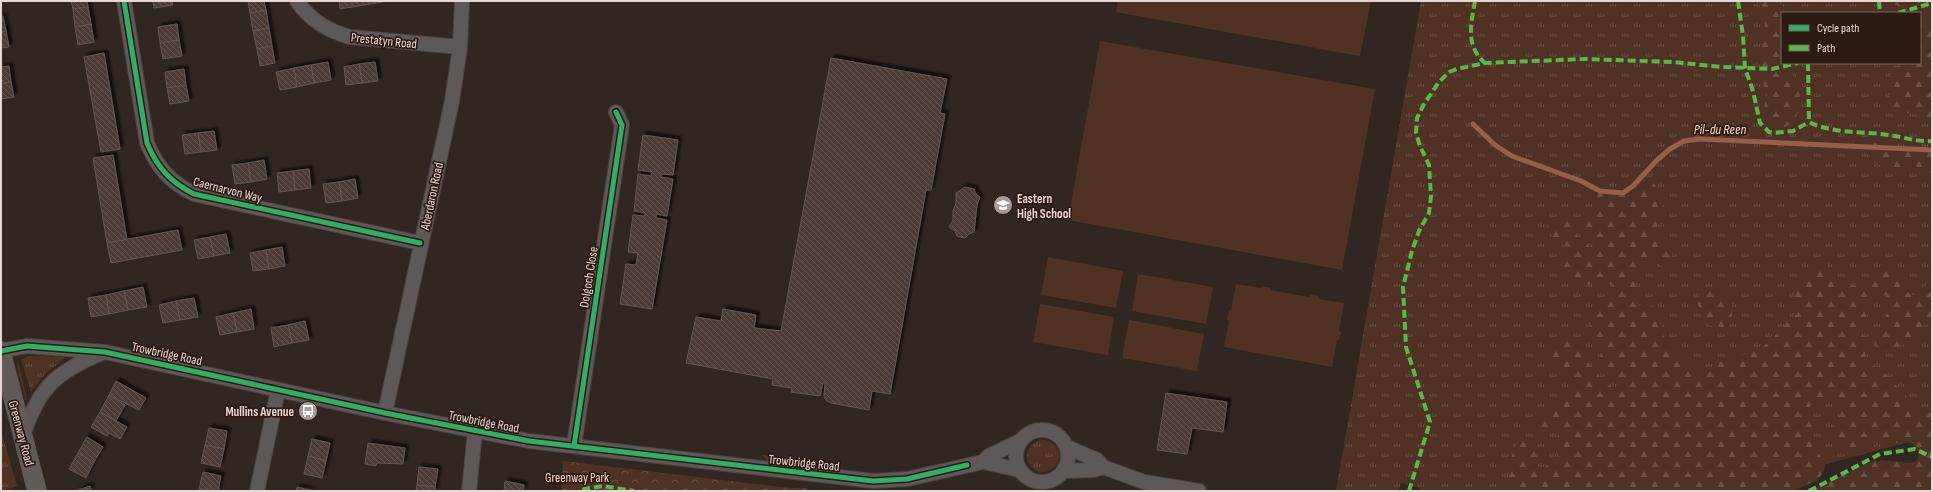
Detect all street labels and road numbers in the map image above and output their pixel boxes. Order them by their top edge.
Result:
street label: Prestatyn Road [350,30,418,52]
street label: Aberdaron Road [417,161,447,232]
street label: Caernarvon Way [192,174,264,206]
street label: Dolgoch Close [576,245,602,309]
street label: Trowbridge Road [130,339,203,369]
street label: Greenway Road [5,399,37,468]
street label: Trowbridge Road [447,407,520,437]
street label: Trowbridge Road [767,451,840,475]

